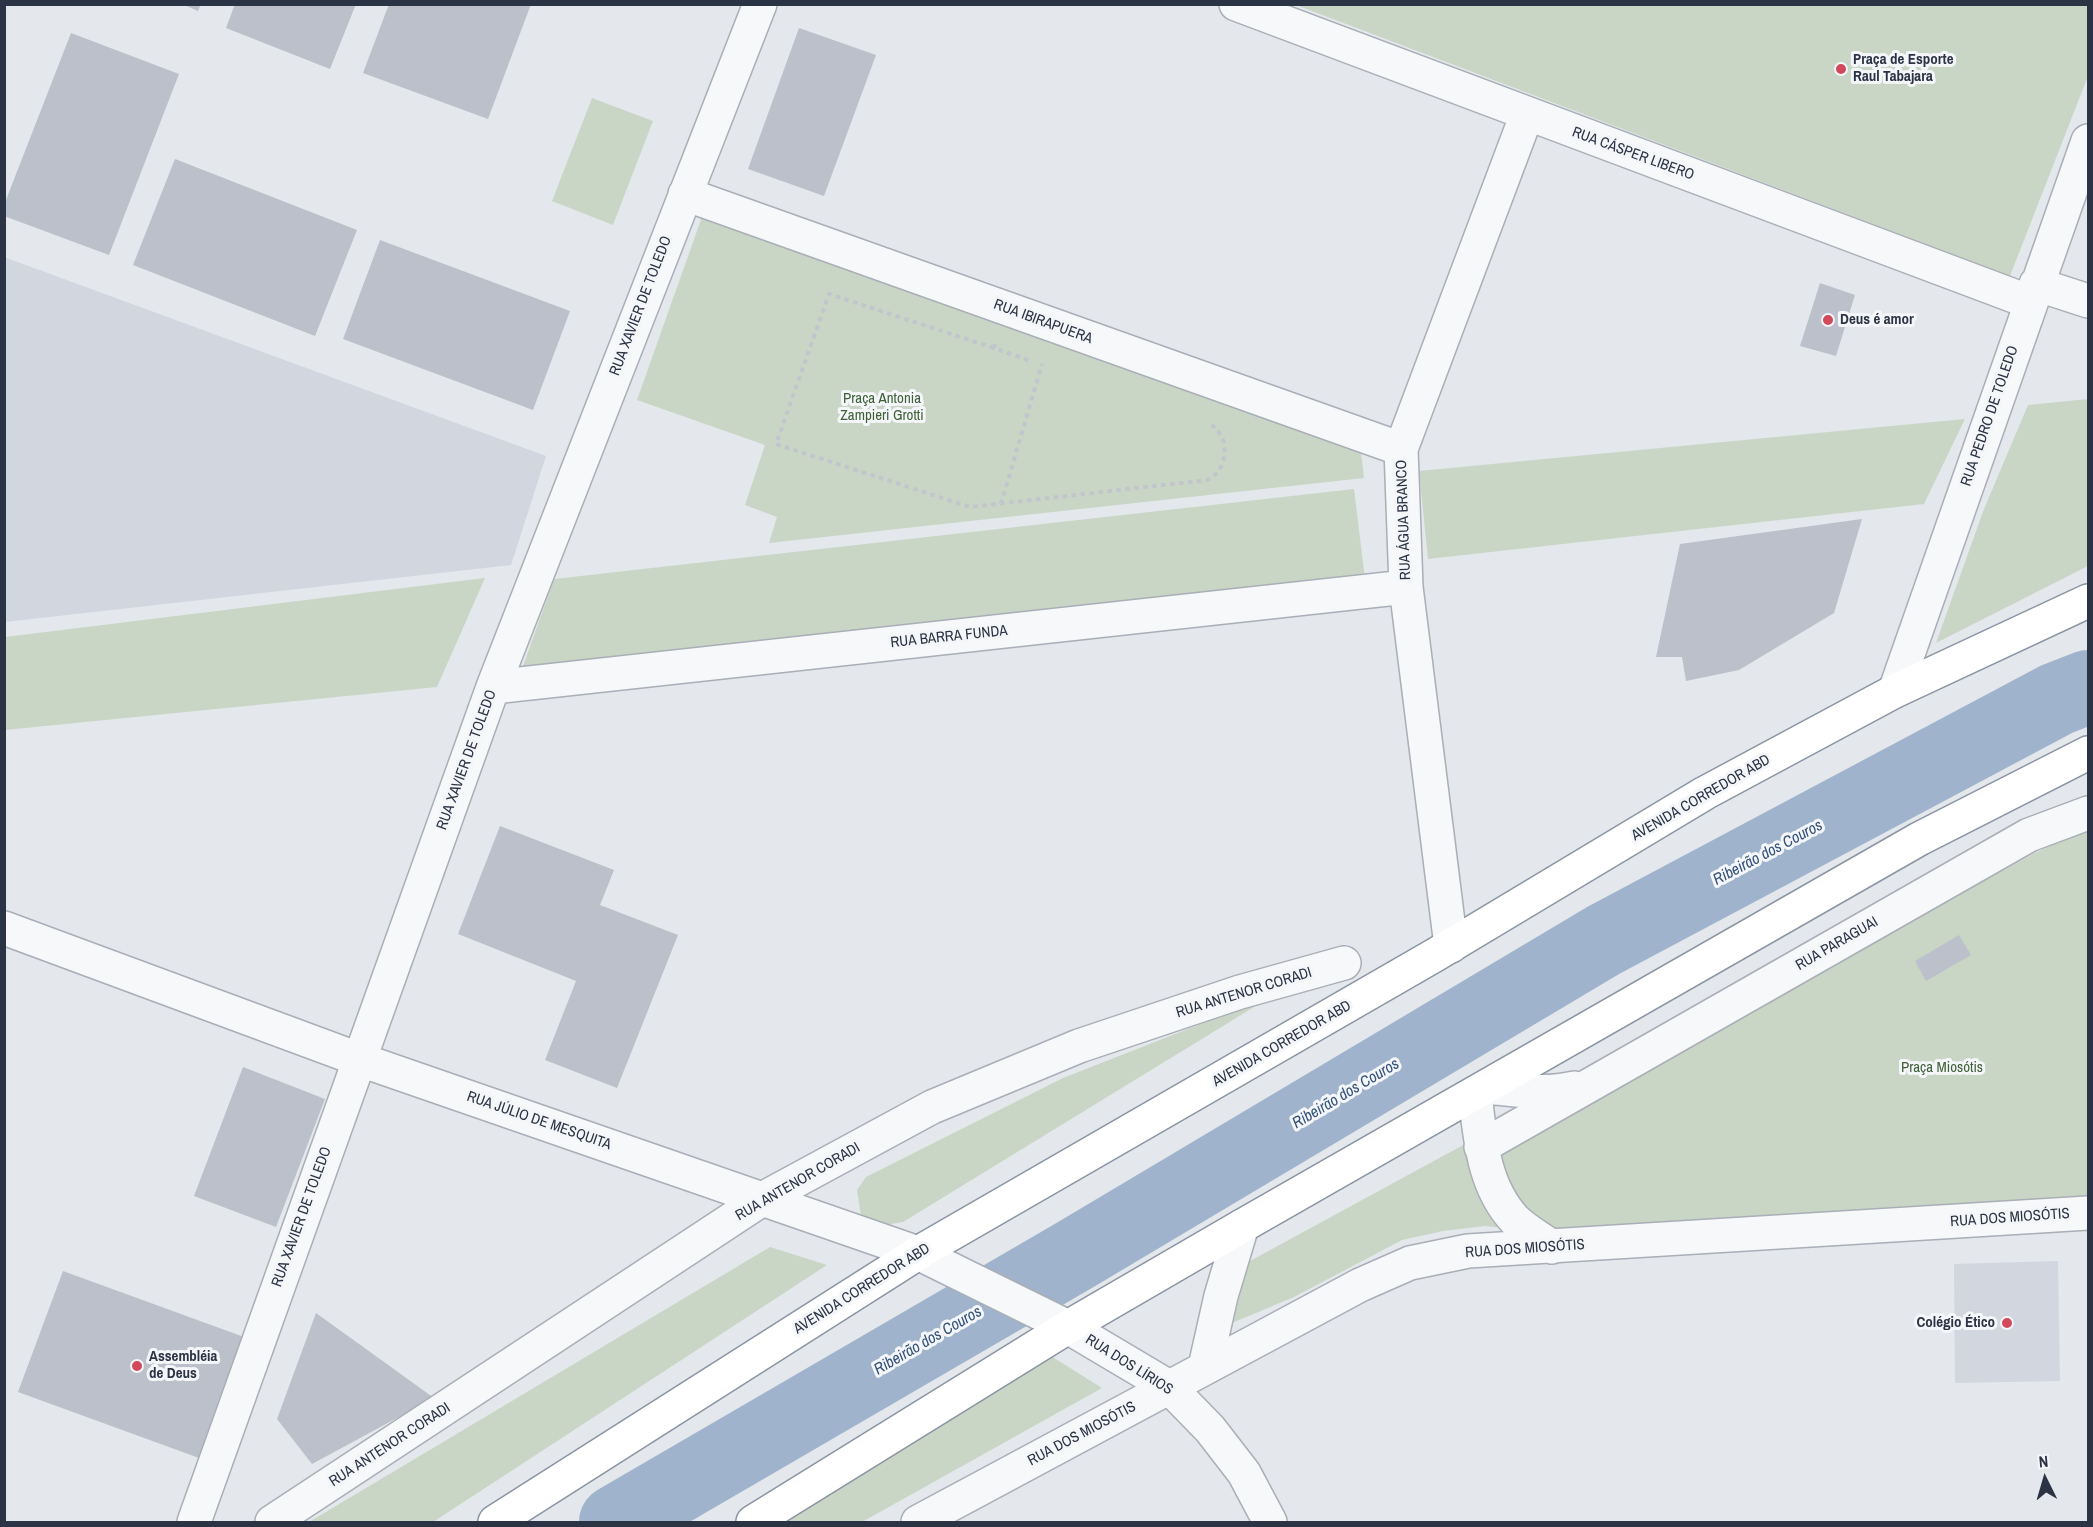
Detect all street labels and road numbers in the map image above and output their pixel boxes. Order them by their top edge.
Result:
street label: RUA CÁSPER LIBERO [1570,124,1696,184]
street label: RUA XAVIER DE TOLEDO [606,234,676,378]
street label: RUA IBIRAPUERA [991,296,1095,348]
street label: RUA PEDRO DE TOLEDO [1957,343,2023,489]
street label: RUA ÁGUA BRANCO [1393,460,1415,580]
street label: RUA BARRA FUNDA [890,622,1008,652]
street label: RUA XAVIER DE TOLEDO [433,687,501,833]
street label: AVENIDA CORREDOR ABD [1629,751,1773,845]
street label: RUA PARAGUAI [1793,913,1881,975]
street label: RUA ANTENOR CORADI [1174,964,1314,1022]
street label: AVENIDA CORREDOR ABD [1210,997,1354,1091]
street label: RUA JÚLIO DE MESQUITA [464,1088,614,1154]
street label: RUA ANTENOR CORADI [733,1139,863,1225]
street label: RUA XAVIER DE TOLEDO [268,1144,336,1290]
street label: RUA DOS MIOSÓTIS [1950,1205,2070,1231]
street label: RUA DOS MIOSÓTIS [1465,1236,1585,1262]
street label: AVENIDA CORREDOR ABD [791,1240,933,1338]
street label: RUA DOS LÍRIOS [1082,1331,1176,1399]
street label: RUA DOS MIOSÓTIS [1025,1398,1139,1470]
street label: RUA ANTENOR CORADI [326,1399,454,1491]

